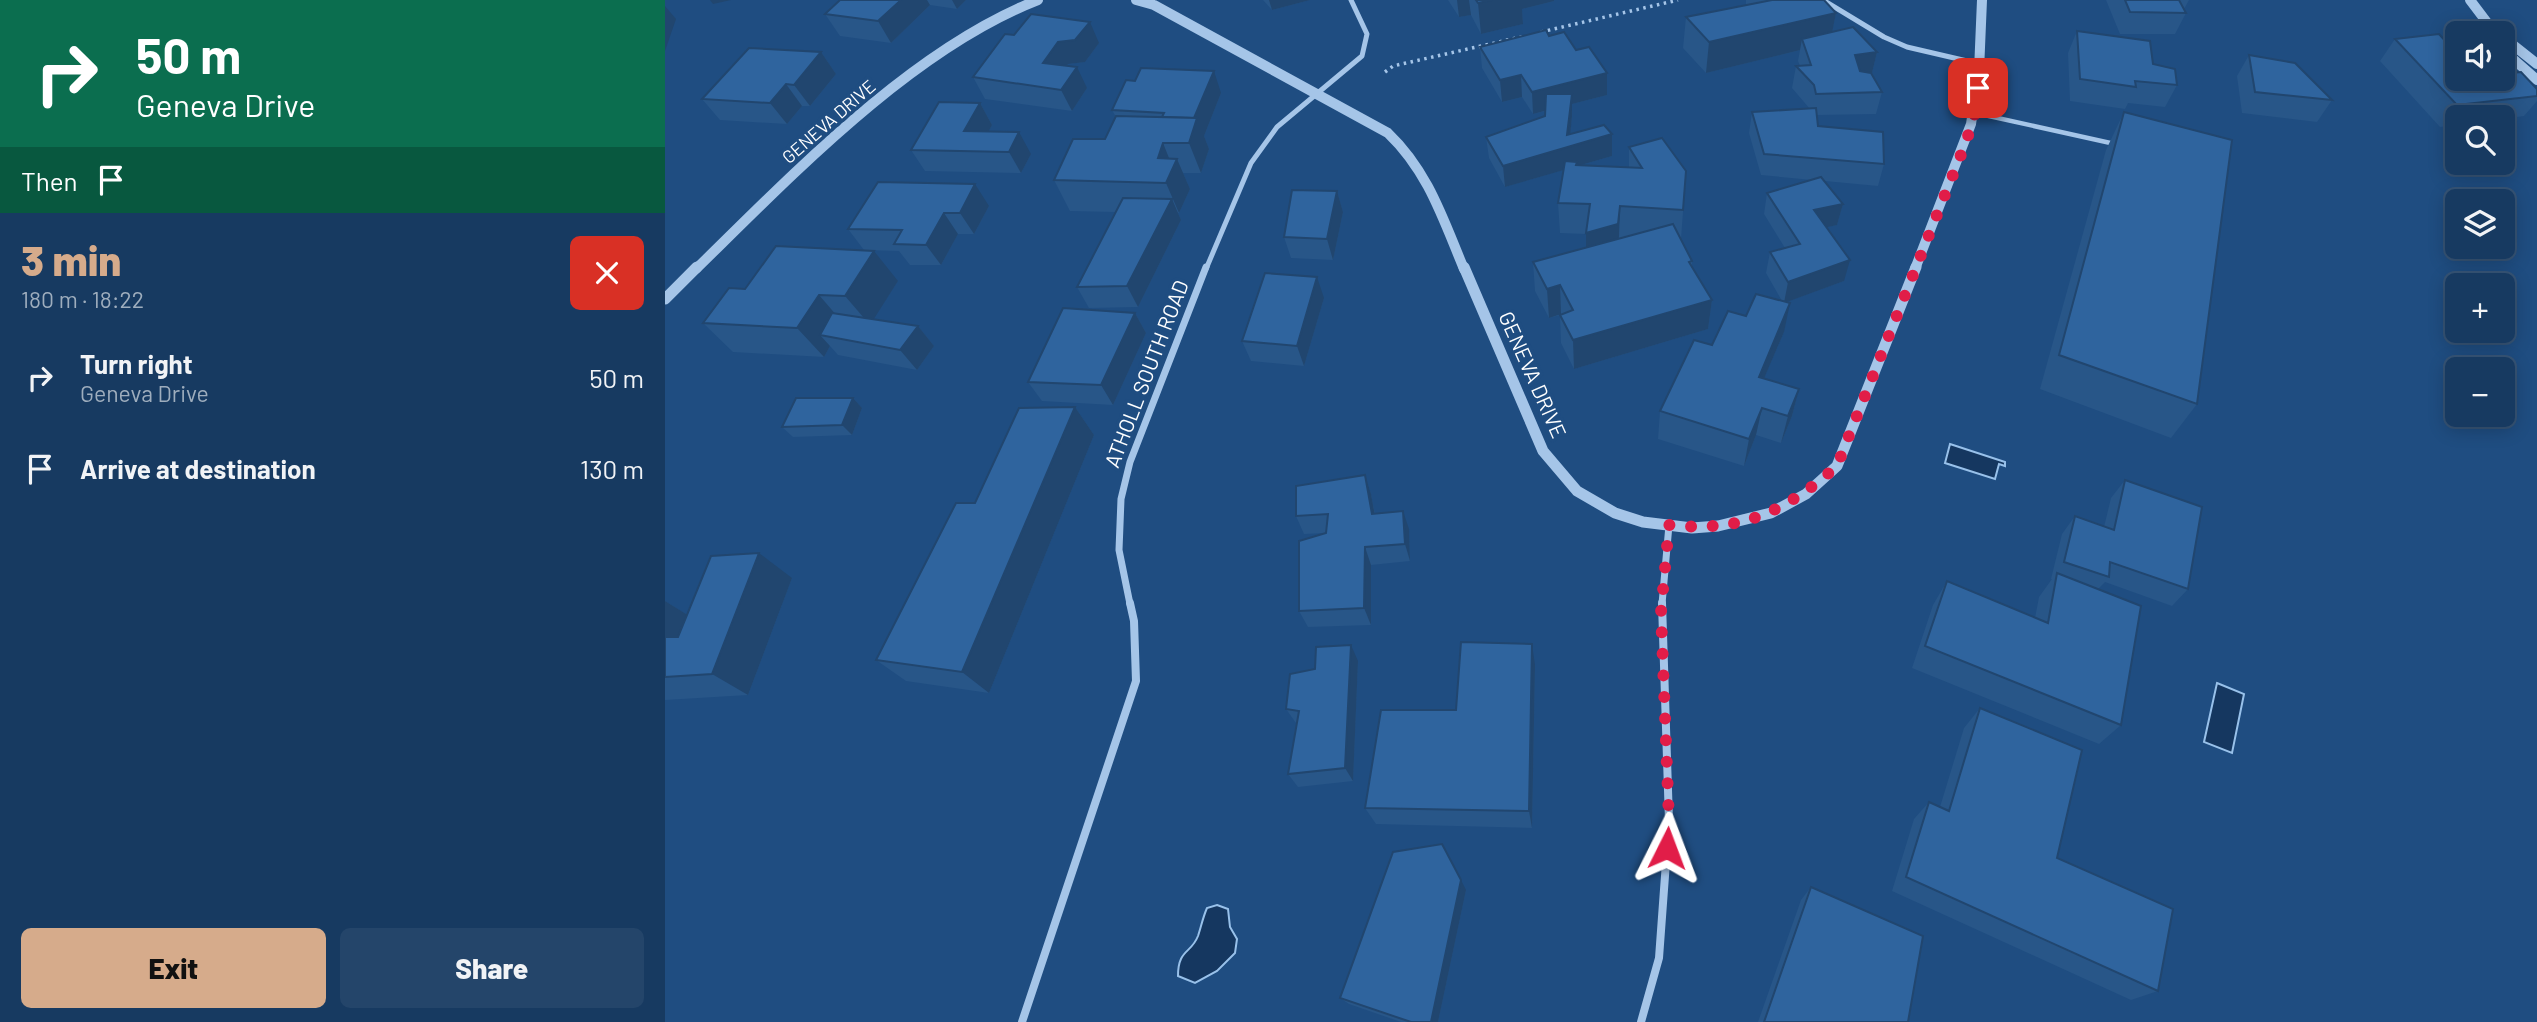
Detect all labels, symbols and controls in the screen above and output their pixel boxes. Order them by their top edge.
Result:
map controls [2445,21,2515,427]
button: sound [2445,21,2515,91]
text: 50 m [136,25,241,84]
icon: right [21,28,112,119]
pin [1948,58,2008,118]
icon: arrive [1959,69,1997,107]
street label: GENEVA DRIVE [777,75,880,168]
text: Geneva Drive [136,85,315,123]
button: search [2445,105,2515,175]
icon: arrive [92,161,130,199]
text: Then [21,165,78,196]
button: layers [2445,189,2515,259]
text: 3 min [21,234,121,284]
button: close [570,236,644,310]
button: + [2445,273,2515,343]
street label: ATHOLL SOUTH ROAD [1098,276,1193,471]
text: 180 m · 18:22 [21,285,144,313]
street label: GENEVA DRIVE [1494,307,1572,442]
text: Turn right [80,348,193,379]
button: − [2445,357,2515,427]
icon: right [21,359,59,397]
text: 50 m [589,362,644,393]
text: Geneva Drive [80,379,209,407]
icon: arrive [21,450,59,488]
text: Arrive at destination [80,453,316,484]
text: 130 m [580,453,644,484]
position arrow [1630,811,1704,885]
button: Exit [21,928,326,1008]
button: Share [340,928,644,1008]

